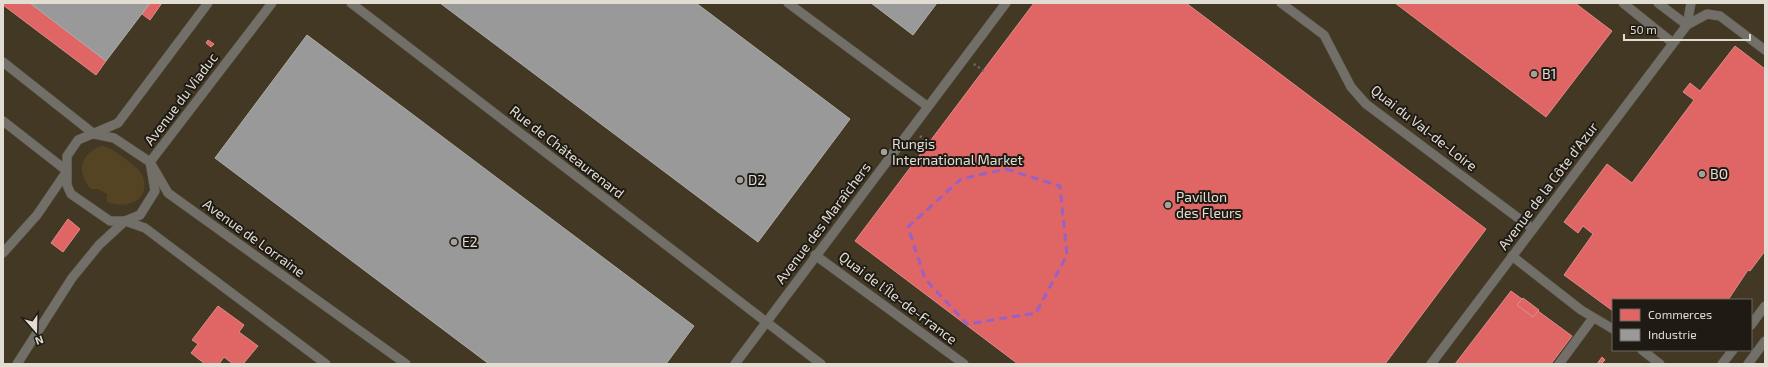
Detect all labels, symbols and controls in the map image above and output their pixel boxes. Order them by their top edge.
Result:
scale bar [1624,16,1750,42]
text: 50 m [1630,22,1657,36]
street label: Avenue du Viaduc [140,49,221,148]
place label: B1 [1542,65,1556,82]
marker: B1 [1529,69,1539,79]
street label: Quai du Val-de-Loire [1368,81,1481,174]
street label: Rue de Châteaurenard [507,102,628,202]
street label: Avenue de la Côte d'Azur [1494,118,1601,253]
place label: Rungis International Market [892,135,1023,168]
marker: Rungis International Market [879,147,889,157]
street label: Avenue des Maraîchers [771,159,874,287]
place label: BO [1710,165,1728,182]
marker: BO [1697,169,1707,179]
place label: D2 [748,171,765,188]
marker: D2 [735,175,745,185]
place label: Pavillon des Fleurs [1176,188,1242,221]
street label: Avenue de Lorraine [200,195,309,280]
marker: Pavillon des Fleurs [1163,200,1173,210]
place label: E2 [462,233,478,250]
marker: E2 [449,237,459,247]
street label: Quai de l'Île-de-France [836,248,961,348]
legend [1612,299,1752,351]
text: Commerces [1648,307,1712,321]
north arrow [16,311,56,351]
text: Industrie [1648,327,1697,341]
text: N [34,333,46,348]

